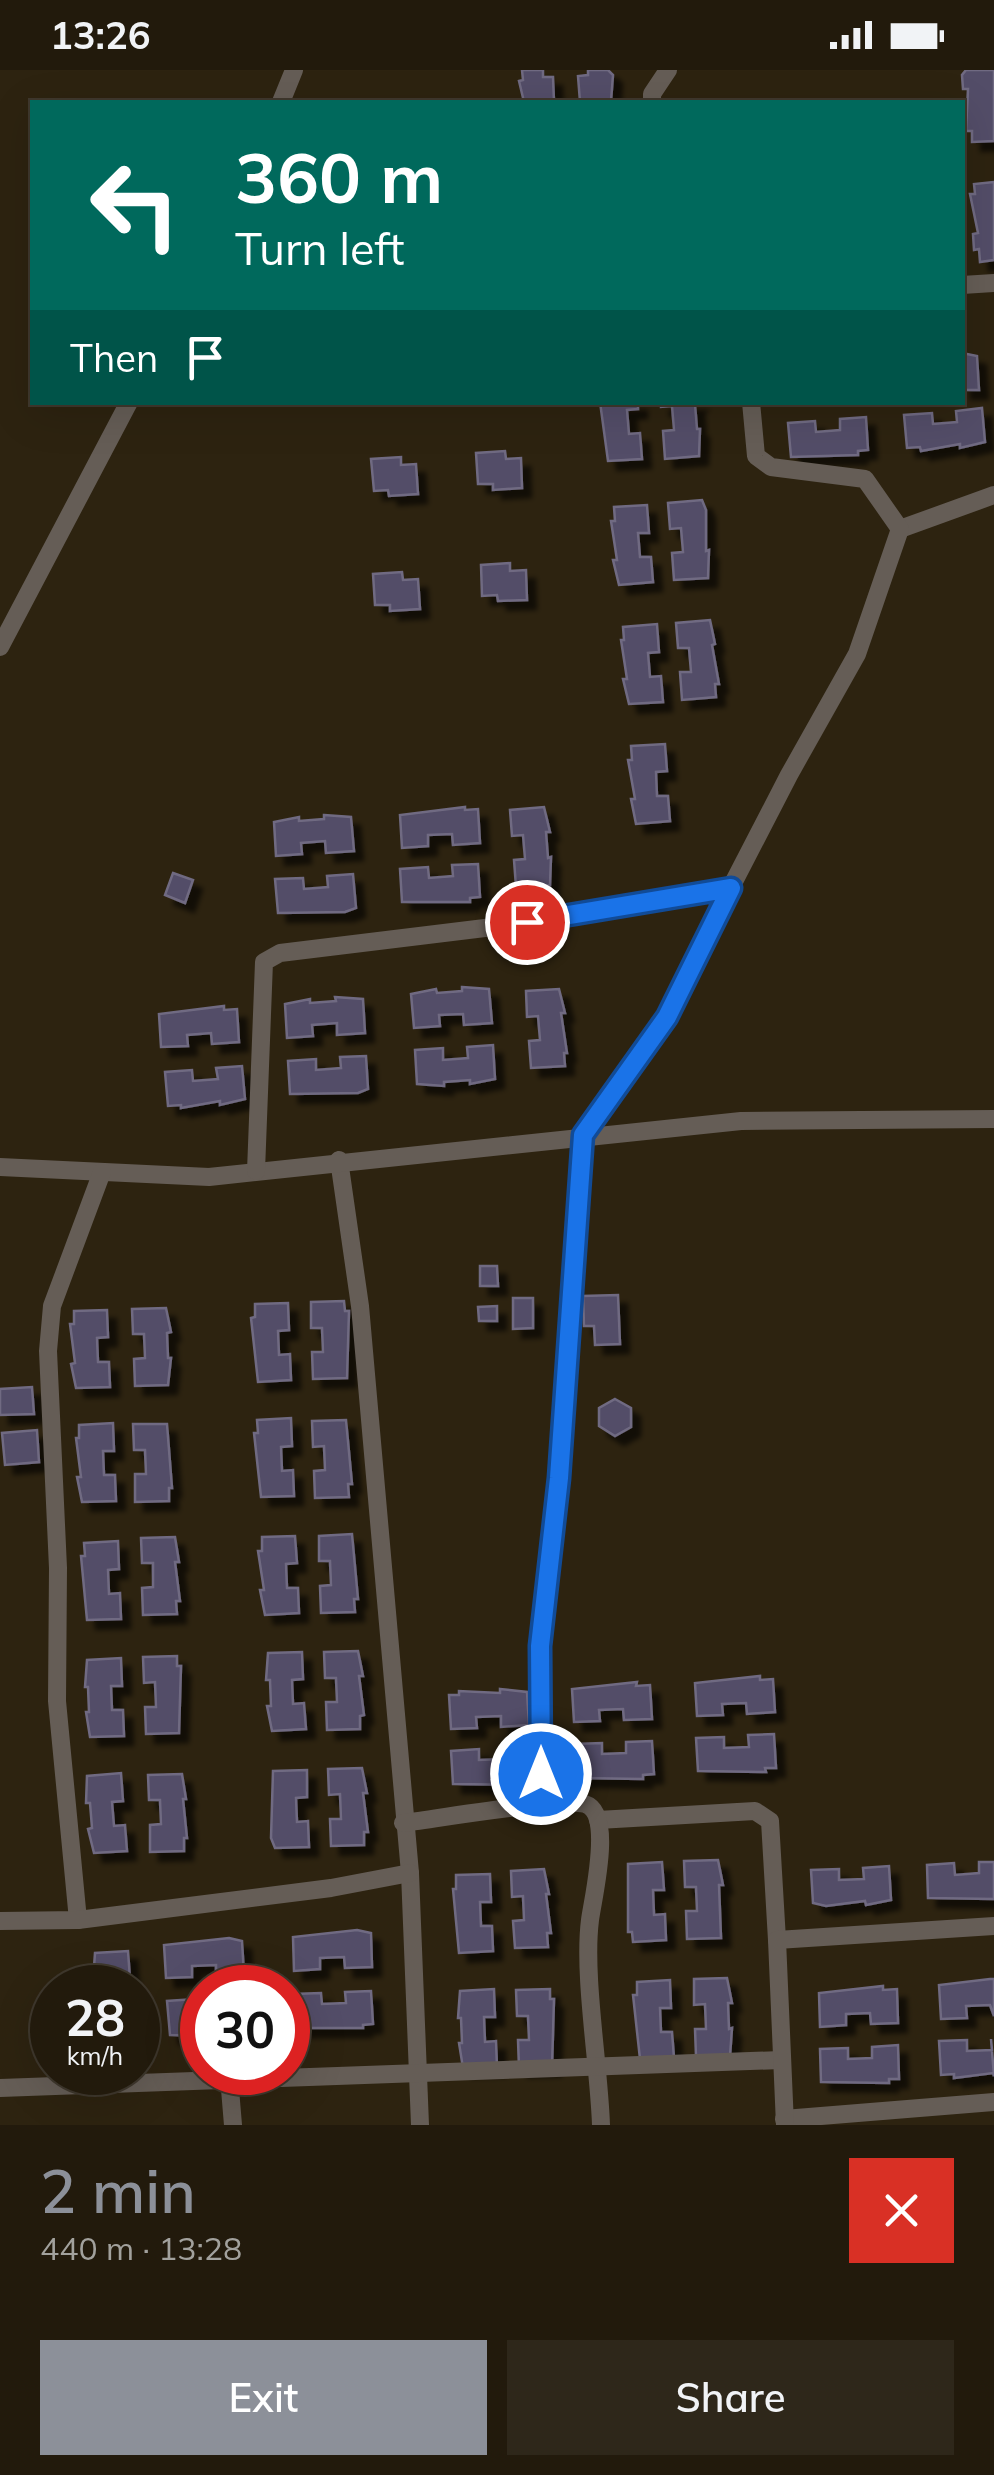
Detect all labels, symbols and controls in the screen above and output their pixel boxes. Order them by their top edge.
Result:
text: 13:26 [50,11,151,59]
text: 360 m [235,133,443,221]
icon: left [70,140,200,270]
text: Turn left [235,220,404,276]
icon: arrive [178,330,233,385]
text: Then [70,334,158,382]
pin [485,880,570,965]
icon: arrive [500,895,555,950]
position arrow [489,1722,593,1826]
speed limit sign: 30 [180,1965,310,2095]
text: 28 [65,1986,125,2049]
text: km/h [67,2040,123,2071]
text: 2 min [40,2153,196,2228]
button: close [849,2158,954,2263]
text: 440 m · 13:28 [40,2228,242,2268]
button: Exit [40,2340,487,2455]
button: Share [507,2340,954,2455]

